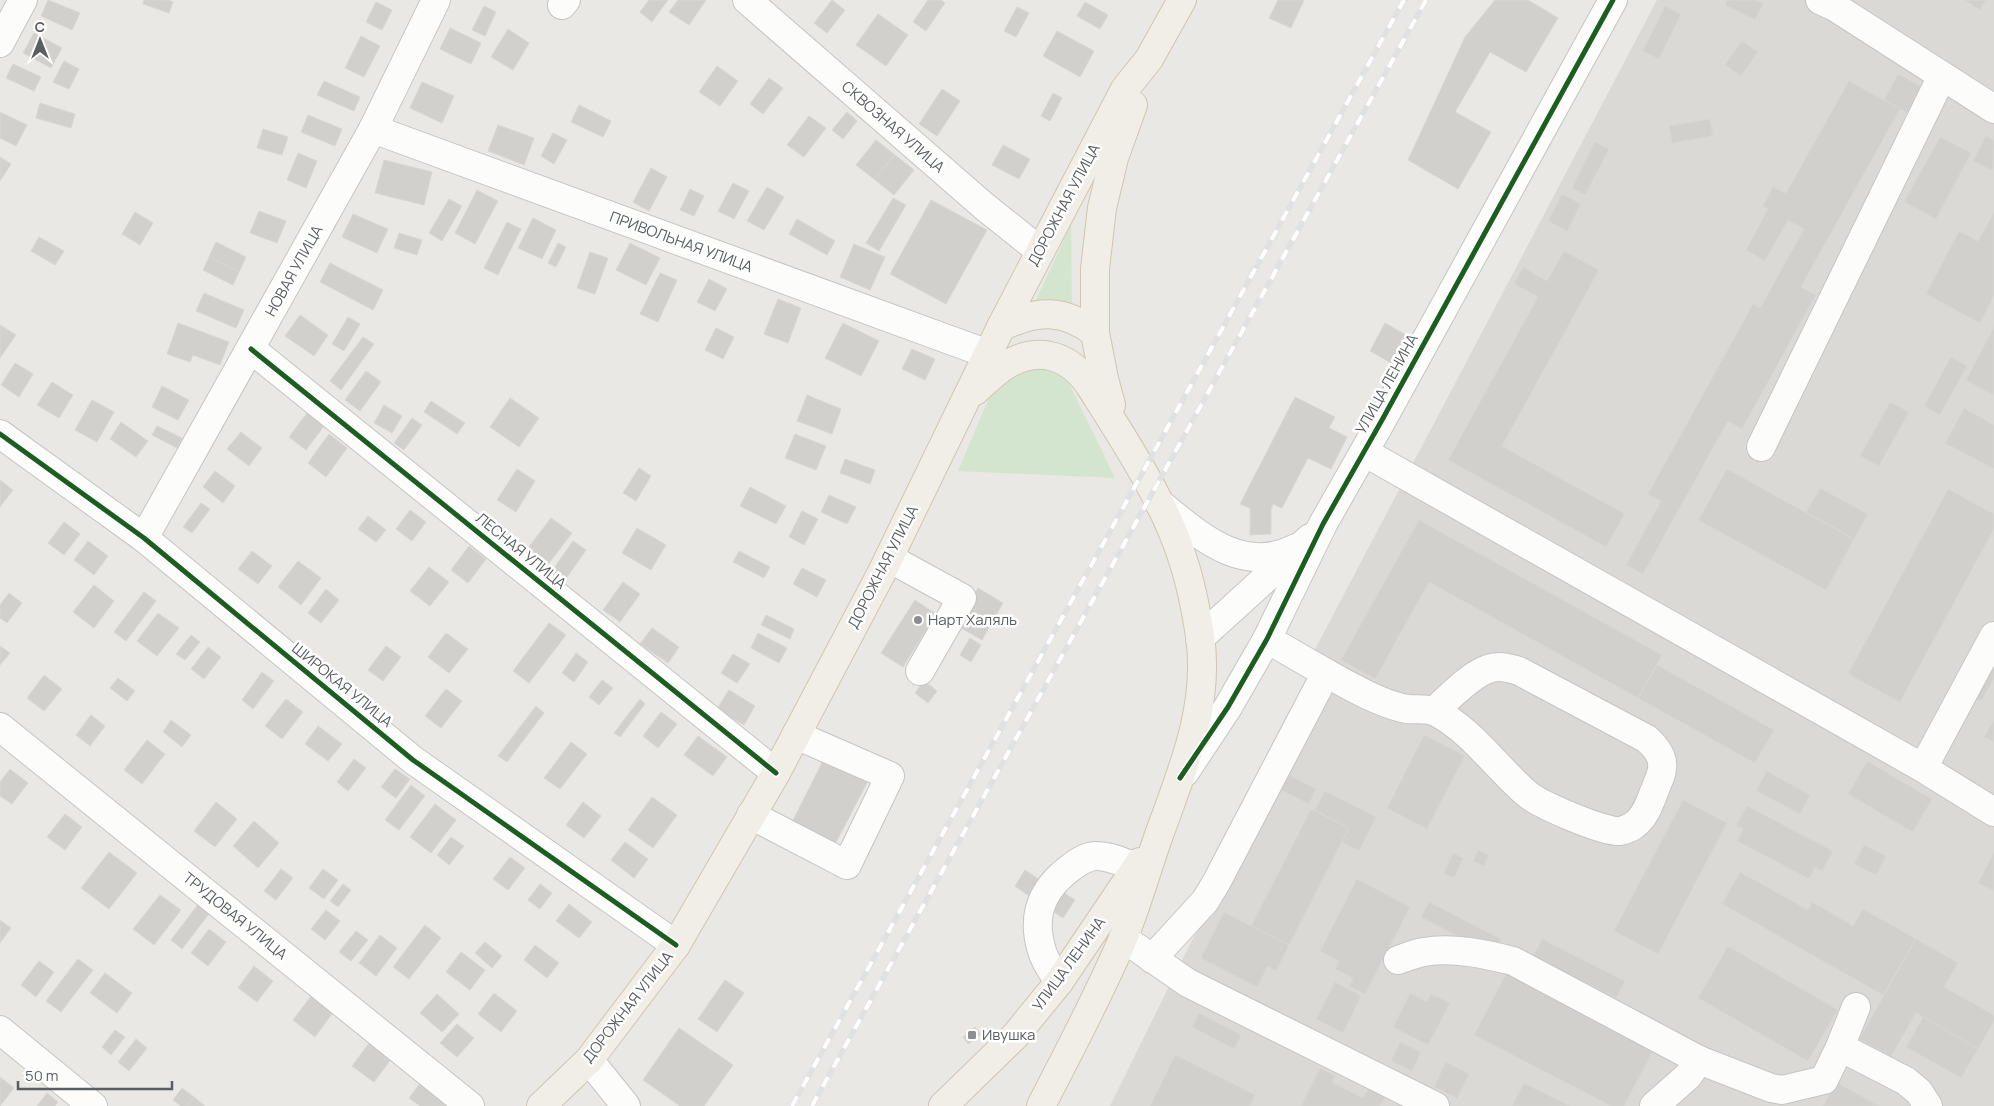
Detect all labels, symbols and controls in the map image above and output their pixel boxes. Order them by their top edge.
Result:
north arrow [15,15,65,65]
text: С [35,17,45,36]
street label: СКВОЗНАЯ УЛИЦА [837,76,950,178]
street label: ДОРОЖНАЯ УЛИЦА [1022,139,1105,270]
street label: ПРИВОЛЬНАЯ УЛИЦА [607,206,756,277]
street label: НОВАЯ УЛИЦА [260,221,328,320]
street label: УЛИЦА ЛЕНИНА [1350,329,1423,438]
street label: ДОРОЖНАЯ УЛИЦА [842,501,923,632]
street label: ЛЕСНАЯ УЛИЦА [472,508,571,594]
place label: Нарт Халяль [928,609,1017,630]
marker: Нарт Халяль [912,614,924,626]
street label: ШИРОКАЯ УЛИЦА [288,637,397,732]
street label: ТРУДОВАЯ УЛИЦА [179,867,292,965]
street label: УЛИЦА ЛЕНИНА [1027,912,1110,1015]
street label: ДОРОЖНАЯ УЛИЦА [577,946,678,1067]
place label: Ивушка [982,1024,1035,1045]
marker: Ивушка [966,1029,978,1041]
scale bar [18,1058,171,1090]
text: 50 m [25,1065,59,1086]

